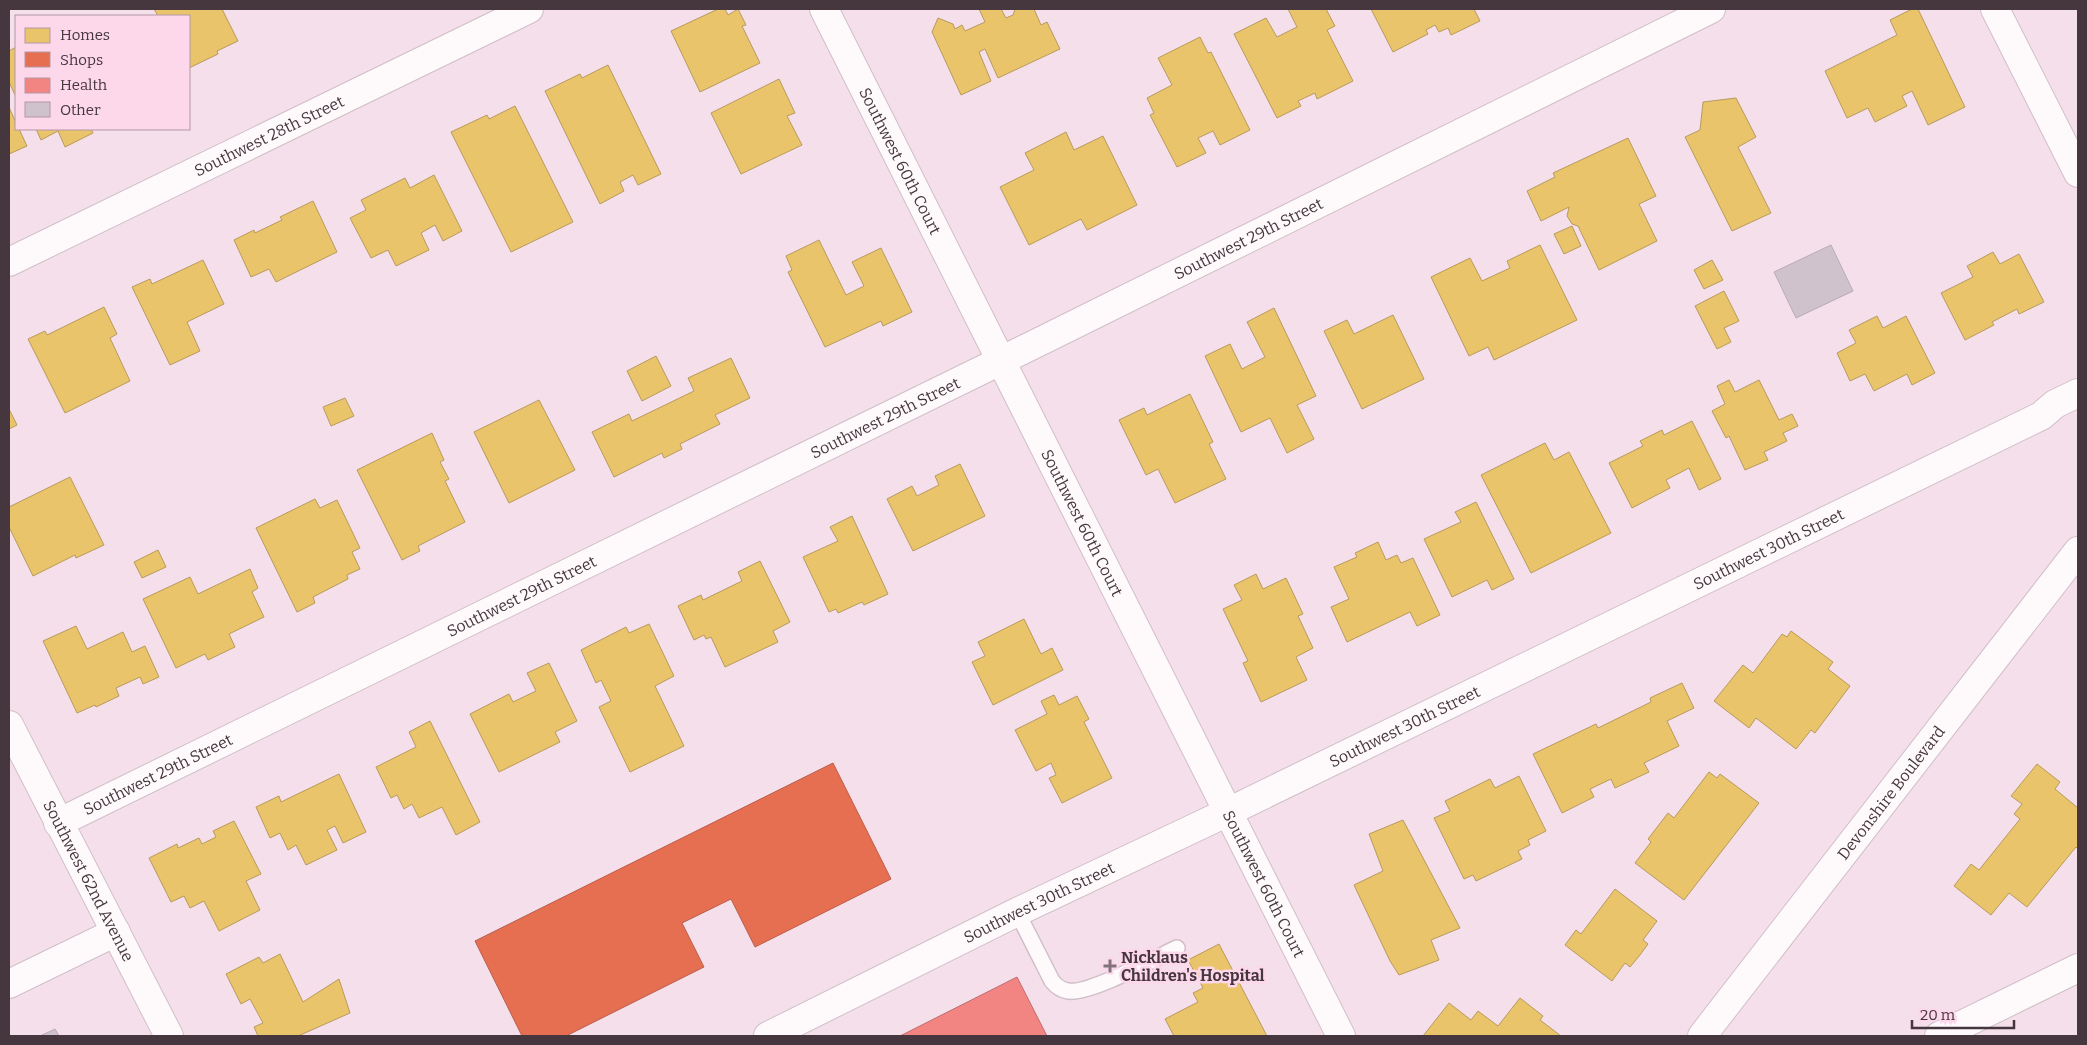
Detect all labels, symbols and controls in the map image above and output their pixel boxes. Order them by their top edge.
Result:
legend [15,15,190,130]
text: Homes [60,26,110,44]
text: Shops [60,51,103,69]
text: Health [60,76,108,94]
street label: Southwest 60th Court [856,84,945,238]
street label: Southwest 28th Street [191,91,347,180]
text: Other [60,101,101,119]
street label: Southwest 29th Street [1171,193,1326,283]
street label: Southwest 29th Street [807,373,963,462]
street label: Southwest 60th Court [1038,446,1127,599]
street label: Southwest 30th Street [1690,504,1847,593]
street label: Southwest 29th Street [444,551,599,640]
street label: Southwest 30th Street [1326,681,1483,771]
street label: Devonshire Boulevard [1833,722,1949,863]
street label: Southwest 29th Street [80,729,236,819]
street label: Southwest 62nd Avenue [40,797,138,964]
street label: Southwest 60th Court [1219,807,1309,961]
street label: Southwest 30th Street [960,858,1117,947]
place label: Nicklaus Children's Hospital [1121,948,1265,985]
marker: Nicklaus Children's Hospital [1103,959,1117,973]
scale bar [1912,998,2014,1030]
text: 20 m [1920,1006,1956,1024]

